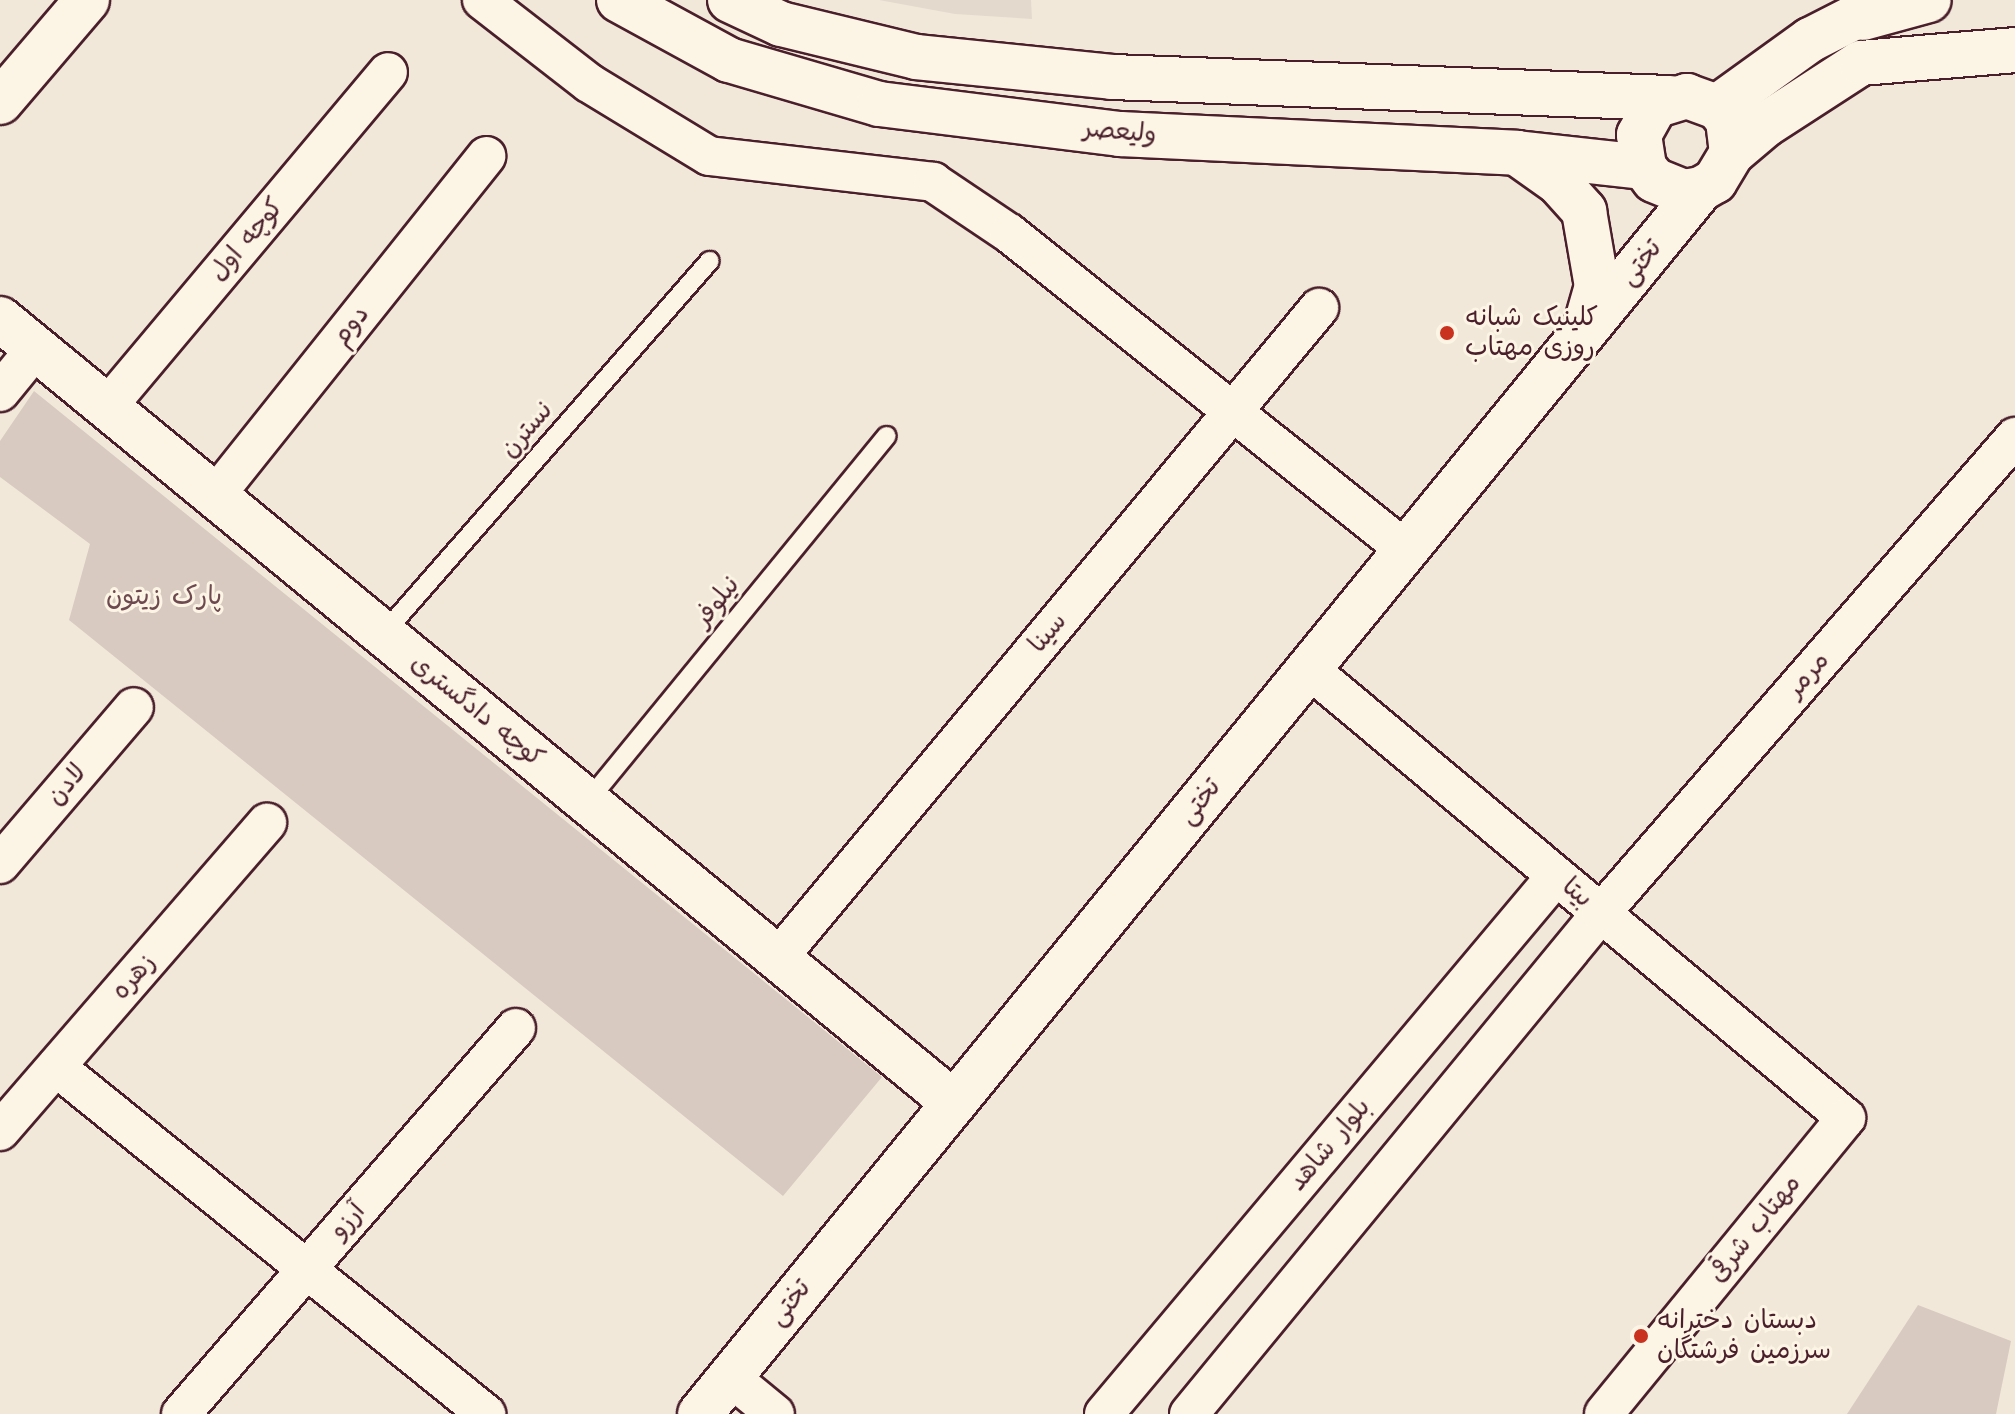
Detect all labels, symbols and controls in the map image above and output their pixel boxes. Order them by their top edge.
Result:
street label: ولیعصر [1082,113,1158,151]
street label: کوچه اول [203,192,291,288]
street label: تختى [1613,234,1669,292]
street label: دوم [326,300,376,352]
place label: کلینیک شبانه روزی مهتاب [1465,302,1598,364]
marker: کلینیک شبانه روزی مهتاب [1436,322,1458,344]
street label: نسترن [494,395,560,465]
street label: نیلوفر [687,570,747,634]
park label: پارک زیتون [106,581,222,613]
street label: سینا [1022,607,1074,659]
street label: مرمر [1780,646,1836,704]
street label: کوچه دادگستری [404,648,550,774]
street label: لادن [40,758,94,812]
street label: تختى [1172,773,1228,831]
street label: بیتا [1555,871,1599,915]
street label: زهره [106,948,162,1006]
street label: بلوار شاهد [1282,1092,1378,1198]
street label: مهتاب شرقی [1702,1169,1808,1289]
street label: آرزو [324,1196,372,1246]
street label: تختى [762,1274,818,1332]
place label: دبستان دخترانه سرزمین فرشتگان [1657,1305,1831,1366]
marker: دبستان دخترانه سرزمین فرشتگان [1632,1327,1650,1345]

